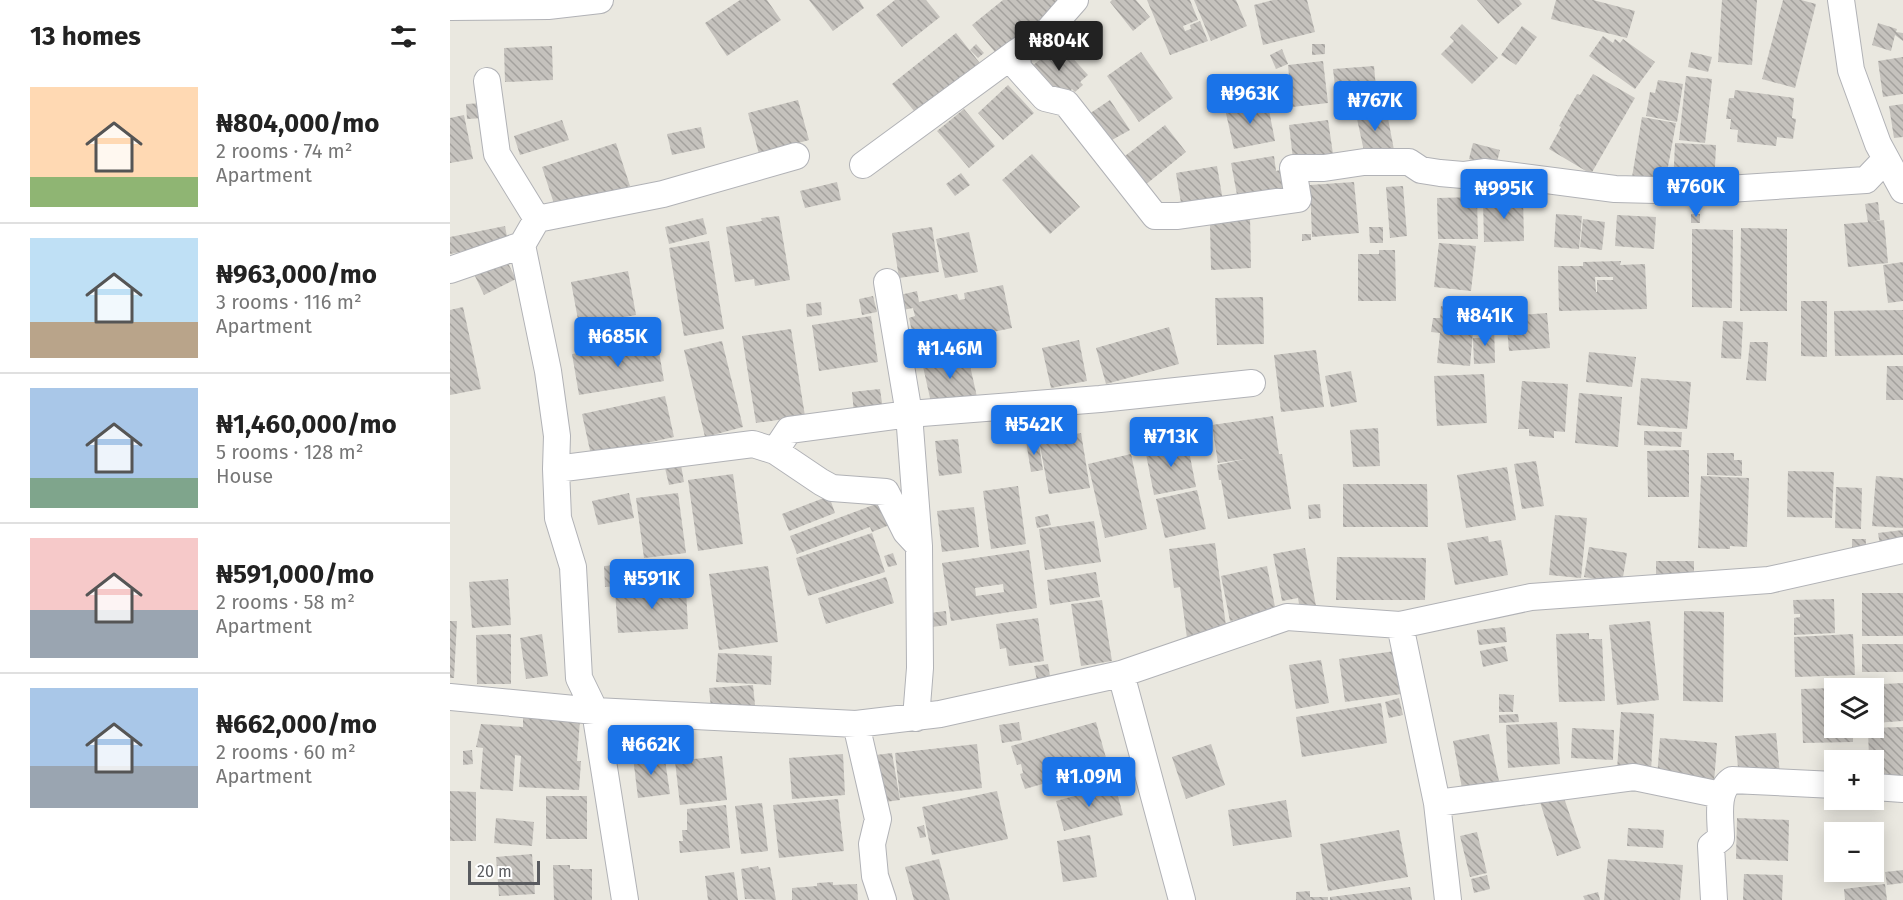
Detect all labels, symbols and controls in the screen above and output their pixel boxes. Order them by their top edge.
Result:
icon: filters [387,20,420,53]
text: 13 homes [30,21,141,52]
pin: ₦804K [1017,21,1101,72]
text: ₦804K [1029,28,1089,52]
pin: ₦963K [1208,74,1292,125]
text: ₦963K [1221,81,1279,105]
pin: ₦767K [1333,81,1417,132]
text: ₦767K [1348,88,1402,112]
text: ₦804,000/mo [216,108,379,139]
icon: home [78,111,150,183]
text: 2 rooms · 74 m² [216,139,353,163]
text: Apartment [216,163,312,187]
pin: ₦760K [1654,167,1738,218]
pin: ₦995K [1462,169,1546,220]
text: ₦760K [1667,174,1725,198]
text: ₦995K [1475,176,1533,200]
text: ₦963,000/mo [216,259,377,290]
icon: home [78,262,150,334]
text: 3 rooms · 116 m² [216,290,362,314]
pin: ₦841K [1443,296,1527,347]
text: ₦841K [1457,303,1513,327]
text: Apartment [216,314,312,338]
pin: ₦685K [576,317,660,368]
text: ₦685K [588,324,648,348]
pin: ₦1.46M [901,329,999,380]
text: ₦1.46M [917,336,983,360]
pin: ₦542K [992,405,1076,456]
text: ₦1,460,000/mo [216,409,397,440]
icon: home [78,412,150,484]
text: ₦542K [1005,412,1063,436]
pin: ₦713K [1129,417,1213,468]
text: ₦713K [1144,424,1198,448]
text: 5 rooms · 128 m² [216,440,364,464]
text: House [216,464,273,488]
text: ₦591,000/mo [216,559,374,590]
pin: ₦591K [610,559,694,610]
icon: home [78,562,150,634]
text: ₦591K [624,566,680,590]
text: 2 rooms · 58 m² [216,590,355,614]
text: Apartment [216,614,312,638]
map controls [1824,678,1884,882]
button: layers [1824,678,1884,738]
text: ₦662,000/mo [216,709,377,740]
icon: home [78,712,150,784]
pin: ₦662K [609,725,693,776]
text: ₦662K [622,732,680,756]
text: 2 rooms · 60 m² [216,740,356,764]
button: + [1824,750,1884,810]
pin: ₦1.09M [1040,757,1138,808]
text: Apartment [216,764,312,788]
text: ₦1.09M [1056,764,1122,788]
button: − [1824,822,1884,882]
scale bar [468,858,540,886]
text: 20 m [477,862,512,881]

